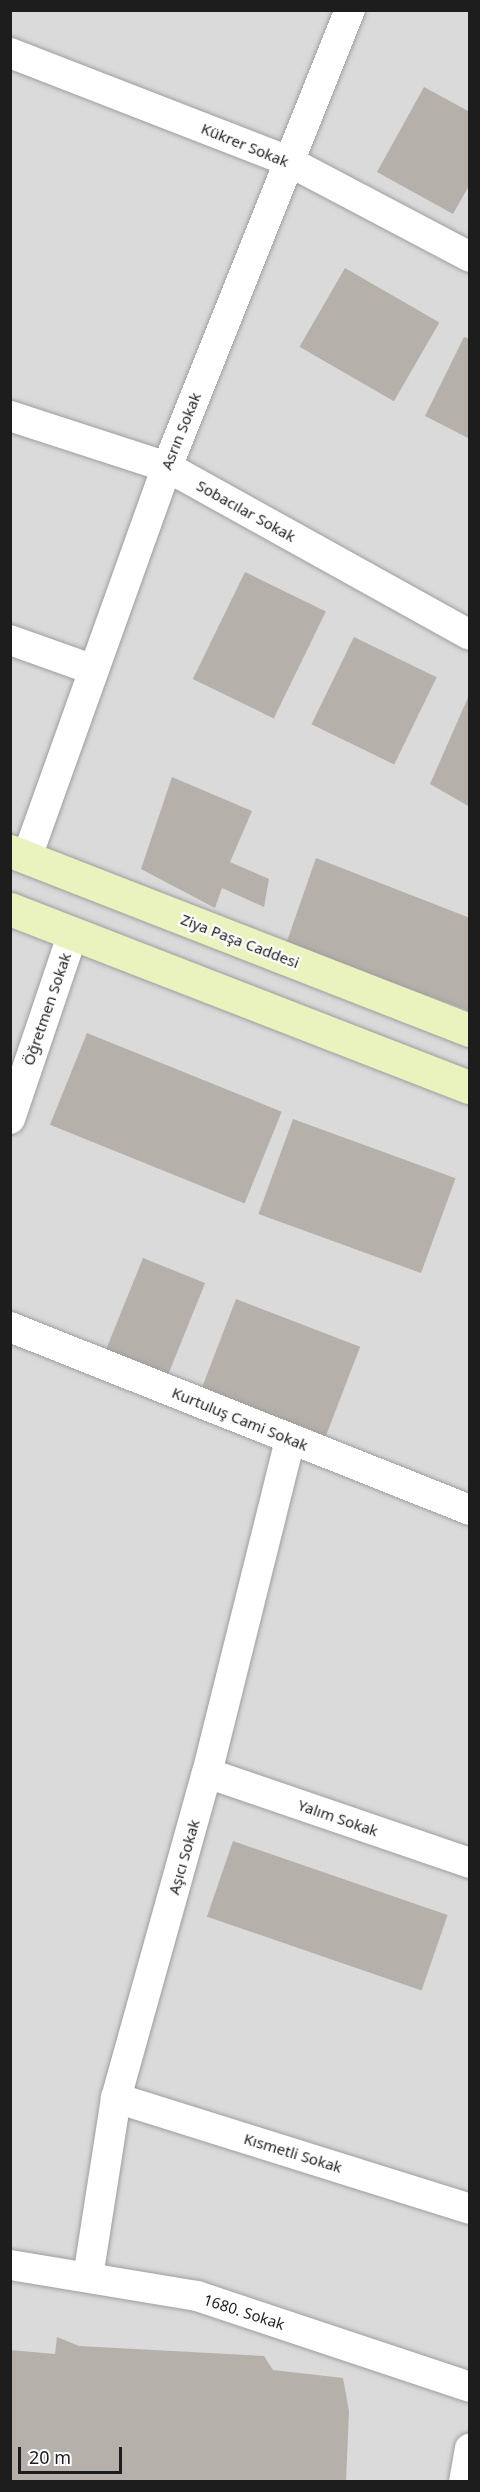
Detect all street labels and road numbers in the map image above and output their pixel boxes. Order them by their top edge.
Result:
street label: Kükrer Sokak [199,119,291,171]
street label: Asrın Sokak [157,390,205,472]
street label: Sobacılar Sokak [193,476,299,546]
street label: Ziya Paşa Caddesi [178,910,302,972]
street label: Öğretmen Sokak [19,950,75,1068]
street label: Kurtuluş Cami Sokak [169,1383,311,1455]
street label: Yalım Sokak [296,1796,380,1840]
street label: Aşıcı Sokak [165,1817,203,1897]
street label: Kısmetli Sokak [242,2130,344,2176]
street label: 1680. Sokak [201,2290,287,2334]

